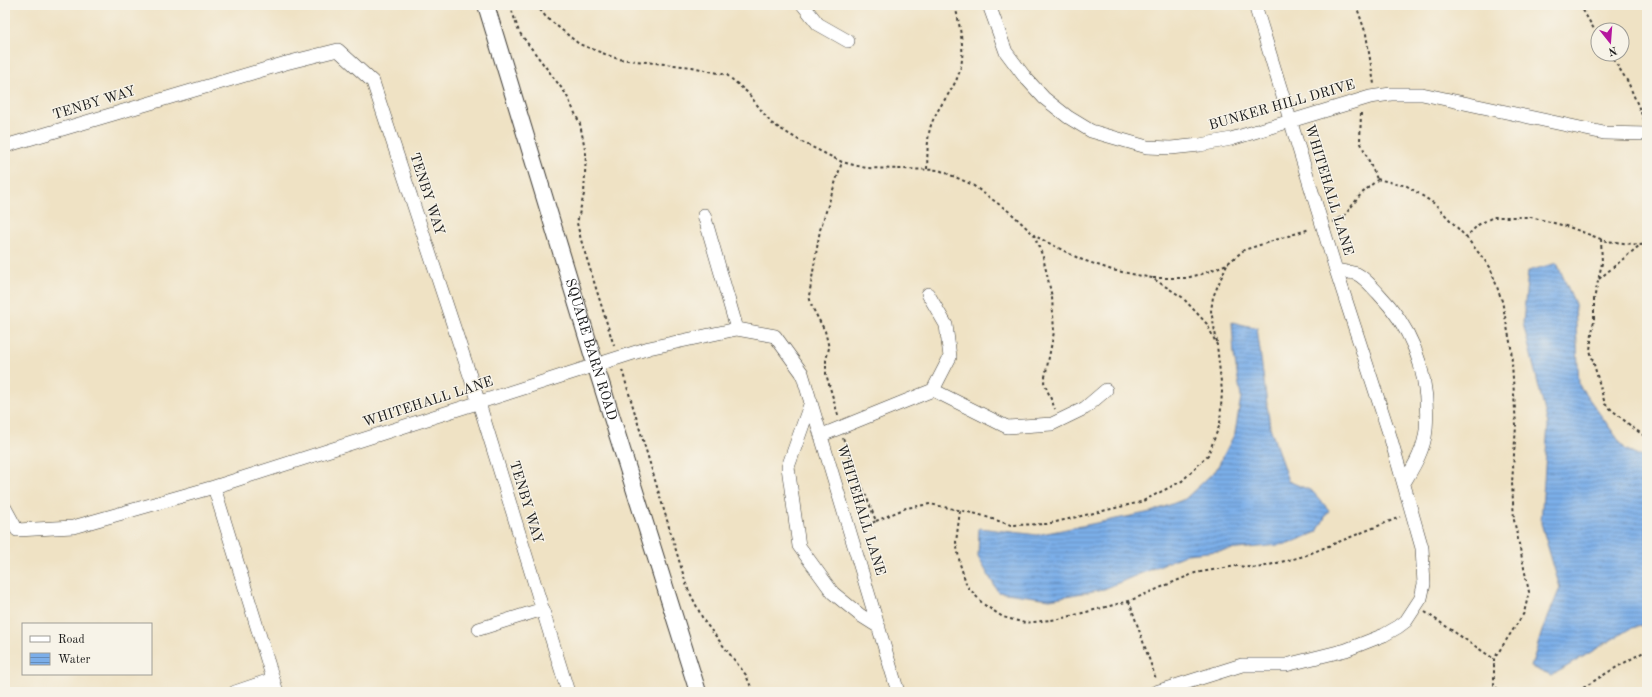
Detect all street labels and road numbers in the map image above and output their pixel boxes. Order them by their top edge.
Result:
street label: BUNKER HILL DRIVE [1207,77,1357,133]
street label: TENBY WAY [51,84,137,122]
street label: WHITEHALL LANE [1302,123,1356,257]
street label: TENBY WAY [407,151,447,237]
street label: SQUARE BARN ROAD [563,277,619,422]
street label: WHITEHALL LANE [361,374,495,430]
street label: WHITEHALL LANE [834,443,888,577]
street label: TENBY WAY [507,459,545,545]

